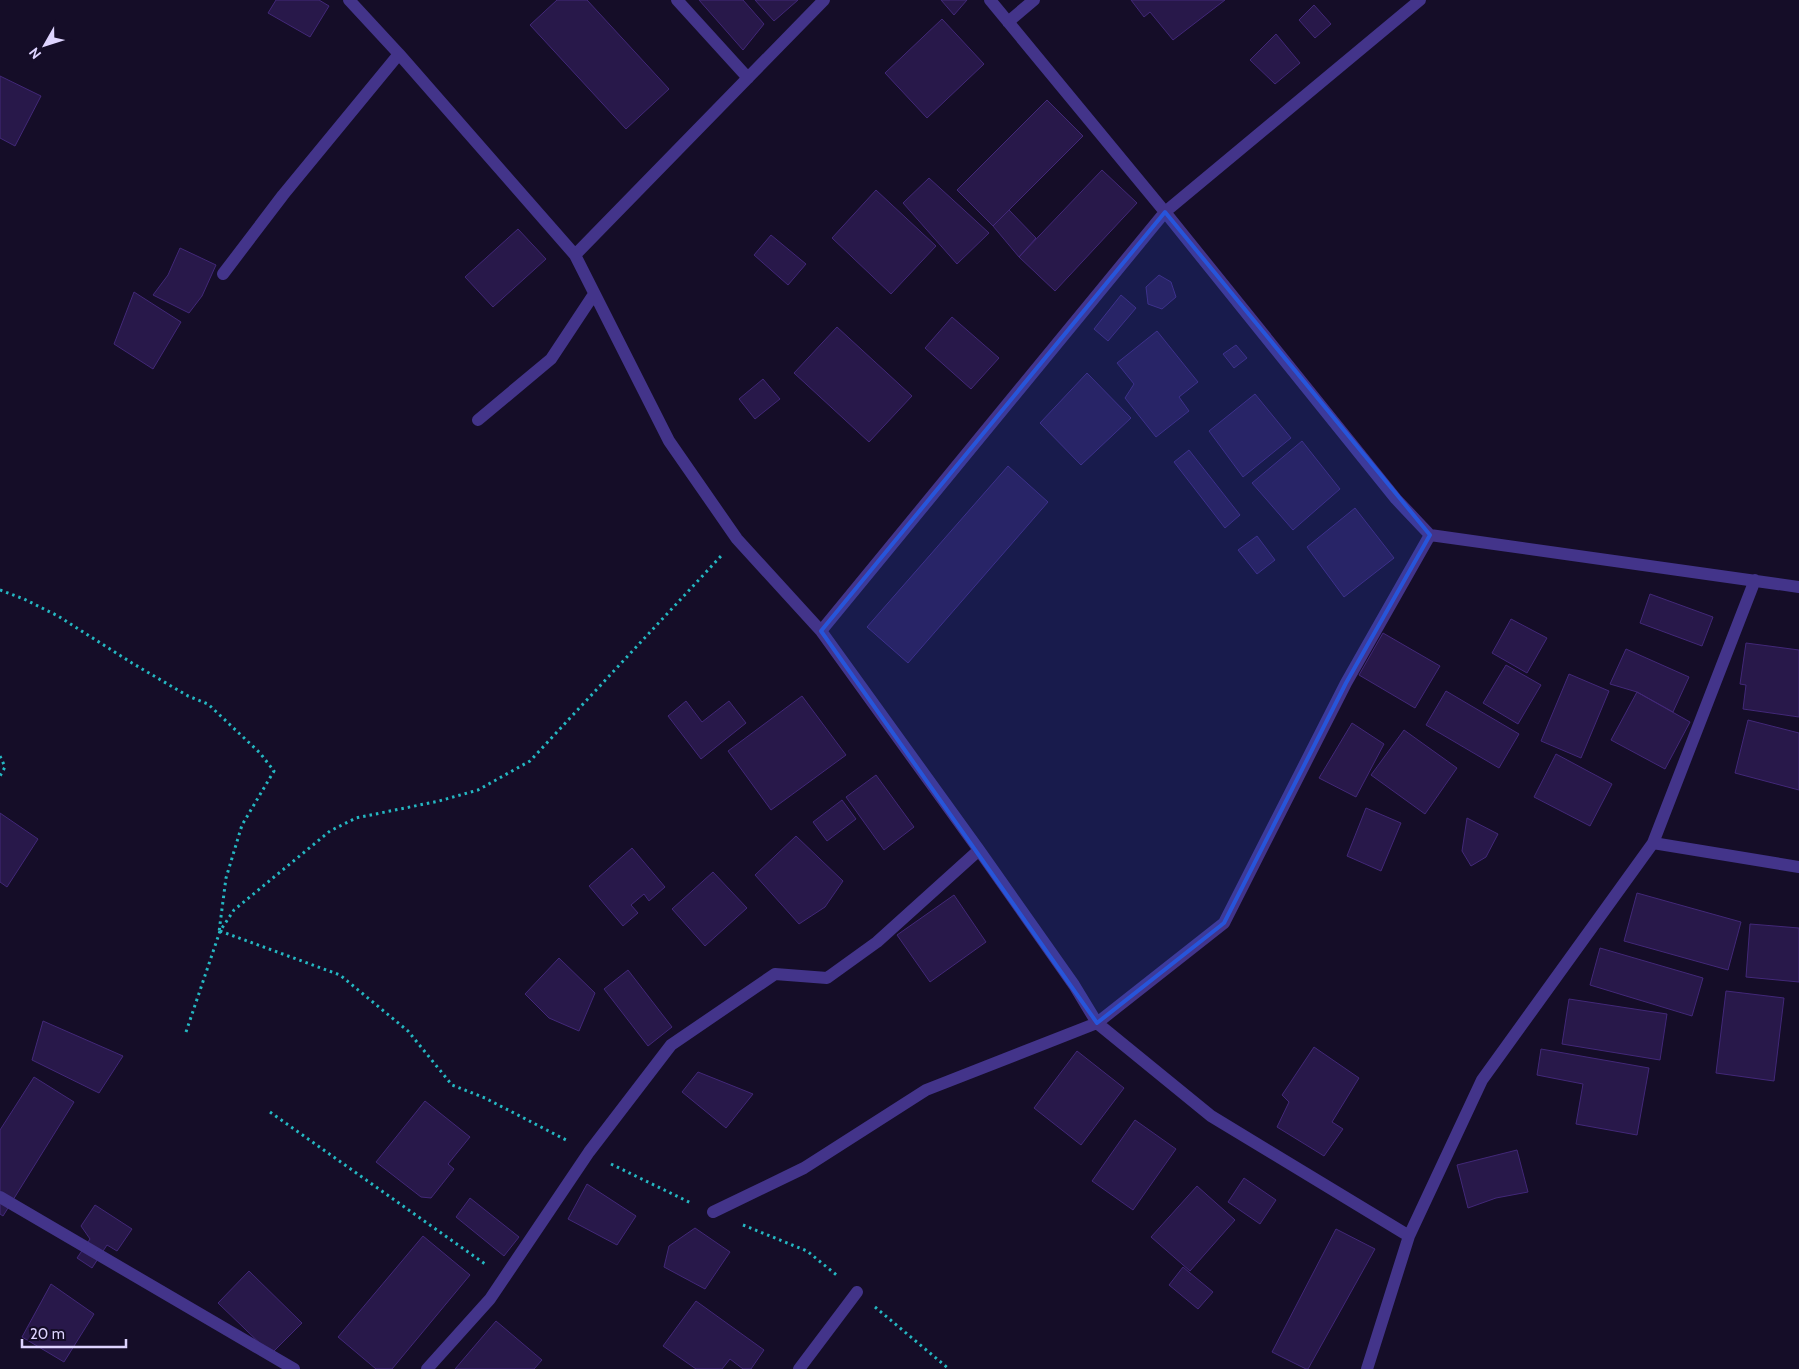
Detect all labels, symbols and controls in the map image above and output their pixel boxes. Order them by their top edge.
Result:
north arrow [20,20,70,70]
text: N [25,44,45,63]
scale bar [22,1316,126,1348]
text: 20 m [30,1325,65,1343]

